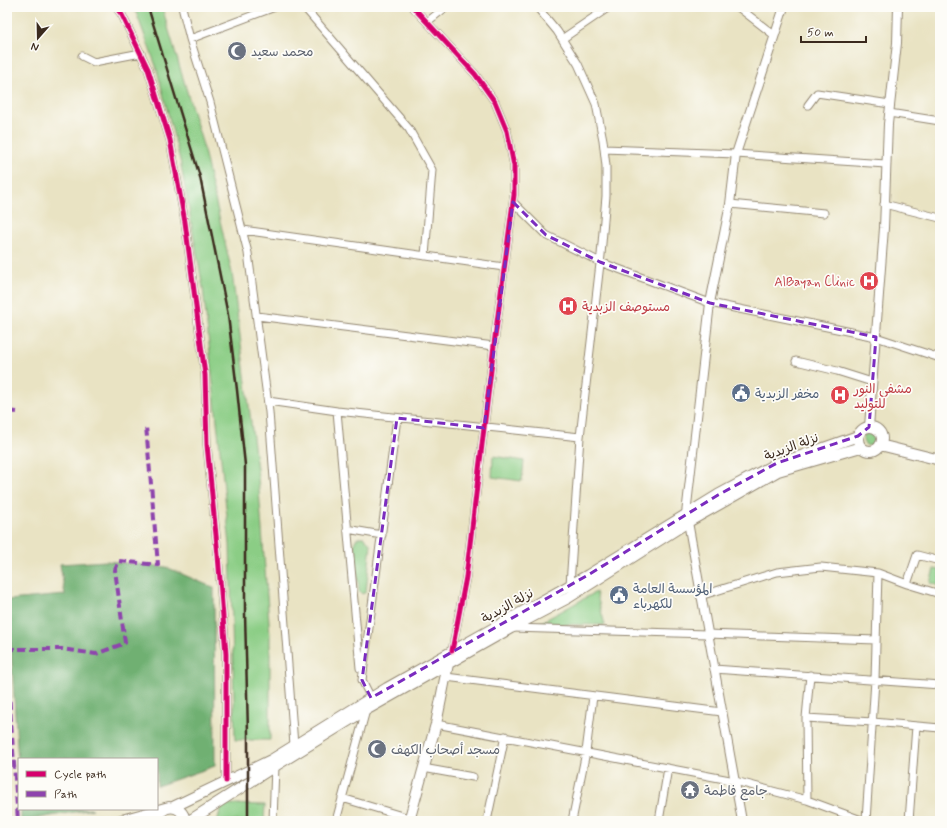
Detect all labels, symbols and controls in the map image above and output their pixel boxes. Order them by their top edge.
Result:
north arrow [18,18,58,58]
scale bar [801,18,866,44]
text: 50 m [807,25,834,41]
text: N [29,39,41,54]
mosque icon: محمد سعيد [226,40,248,62]
place label: محمد سعيد [251,44,313,61]
hospital icon: AlBayan Clinic [858,270,880,292]
place label: AlBayan Clinic [774,274,855,291]
hospital icon: مستوصف الزبدية [557,295,579,317]
place label: مستوصف الزبدية [582,299,670,316]
place label: مشفى النور للتوليد [853,381,912,413]
public building icon: مخفر الزبدية [730,382,752,404]
hospital icon: مشفى النور للتوليد [829,384,851,406]
place label: مخفر الزبدية [755,386,819,403]
street label: نزلة الزبدية [762,430,821,465]
place label: المؤسسة العامة للكهرباء [633,581,712,613]
public building icon: المؤسسة العامة للكهرباء [608,584,630,606]
street label: نزلة الزبدية [479,585,537,628]
mosque icon: مسجد أصحاب الكهف [366,738,388,760]
place label: مسجد أصحاب الكهف [391,742,500,759]
legend [18,758,158,810]
text: Cycle path [54,767,106,783]
temple icon: جامع فاطمة [679,779,701,801]
place label: جامع فاطمة [704,783,768,801]
text: Path [54,787,77,803]

